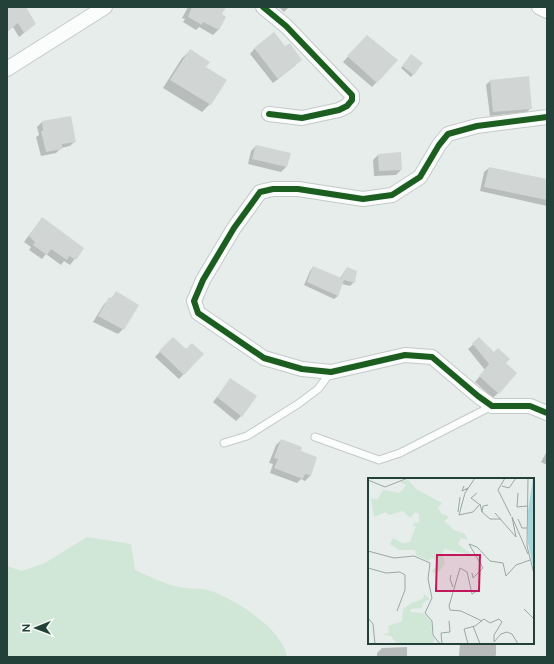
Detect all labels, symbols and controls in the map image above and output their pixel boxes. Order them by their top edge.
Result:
inset map [368,478,534,644]
north arrow [16,608,56,648]
text: N [20,624,33,633]

